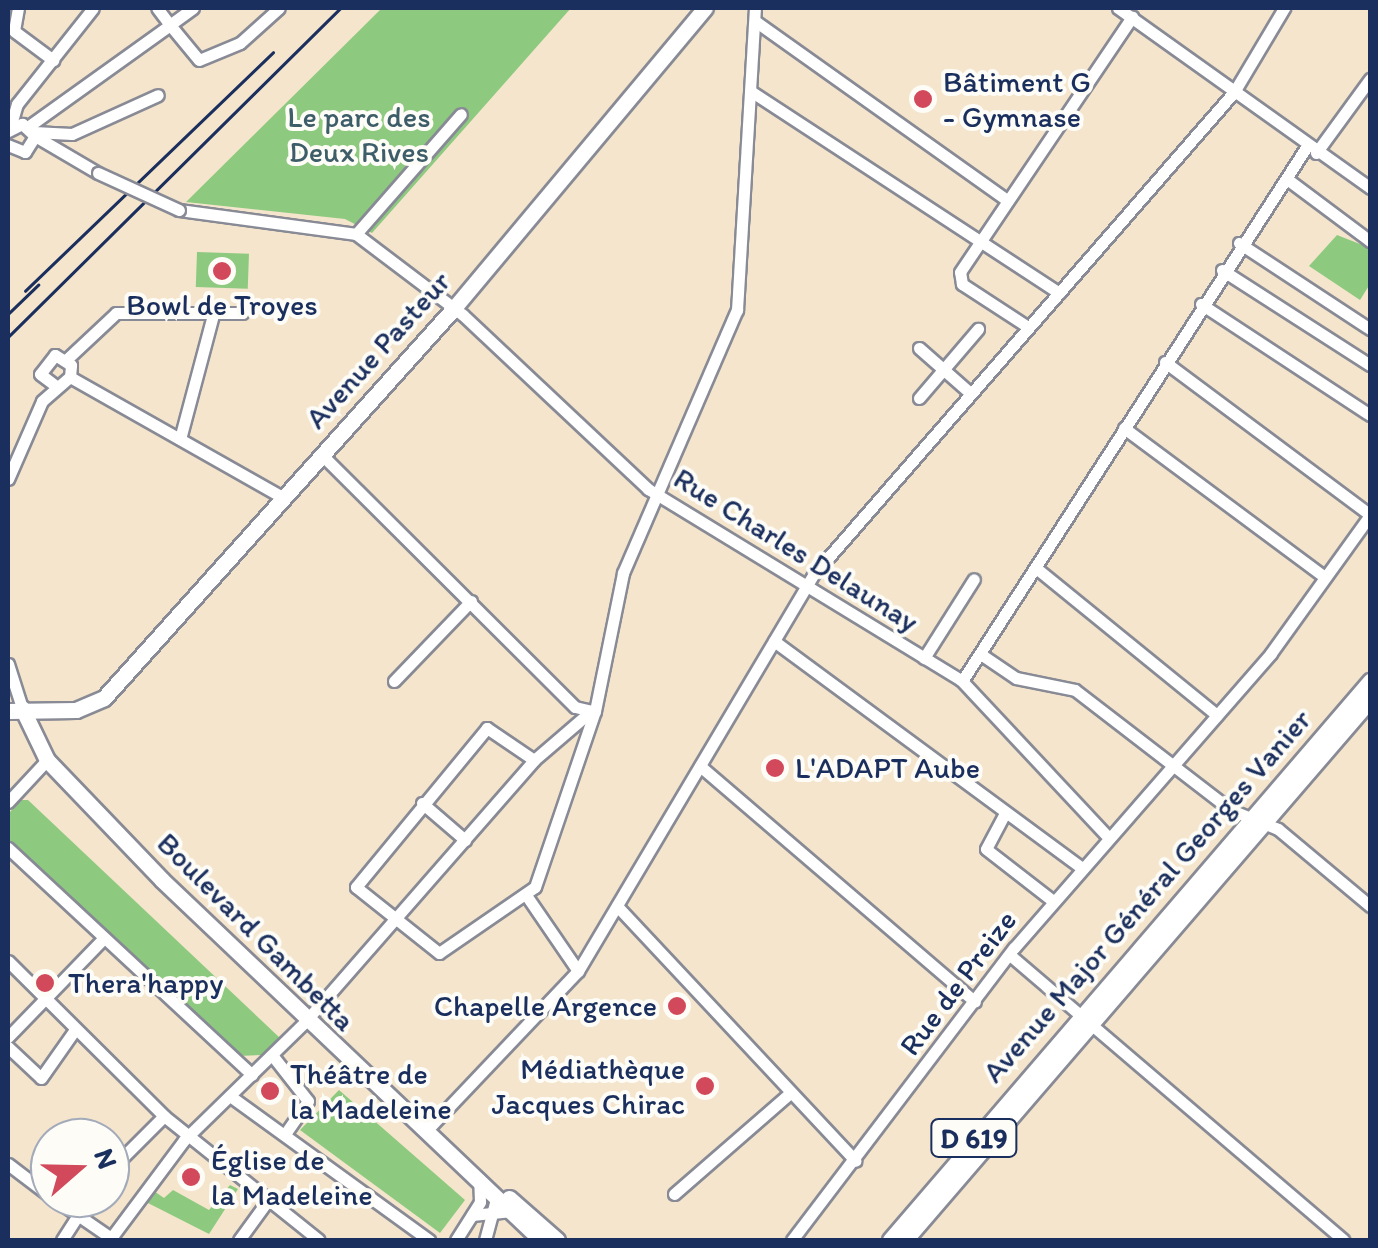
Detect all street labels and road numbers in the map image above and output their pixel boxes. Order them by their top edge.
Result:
street label: Avenue Pasteur [298,264,458,436]
street label: Rue Charles Delaunay [667,460,925,640]
street label: Avenue Major Général Georges Vanier [975,702,1319,1090]
street label: Boulevard Gambetta [149,825,363,1039]
street label: Rue de Preize [892,903,1024,1063]
road number: D 619 [929,1115,1019,1161]

